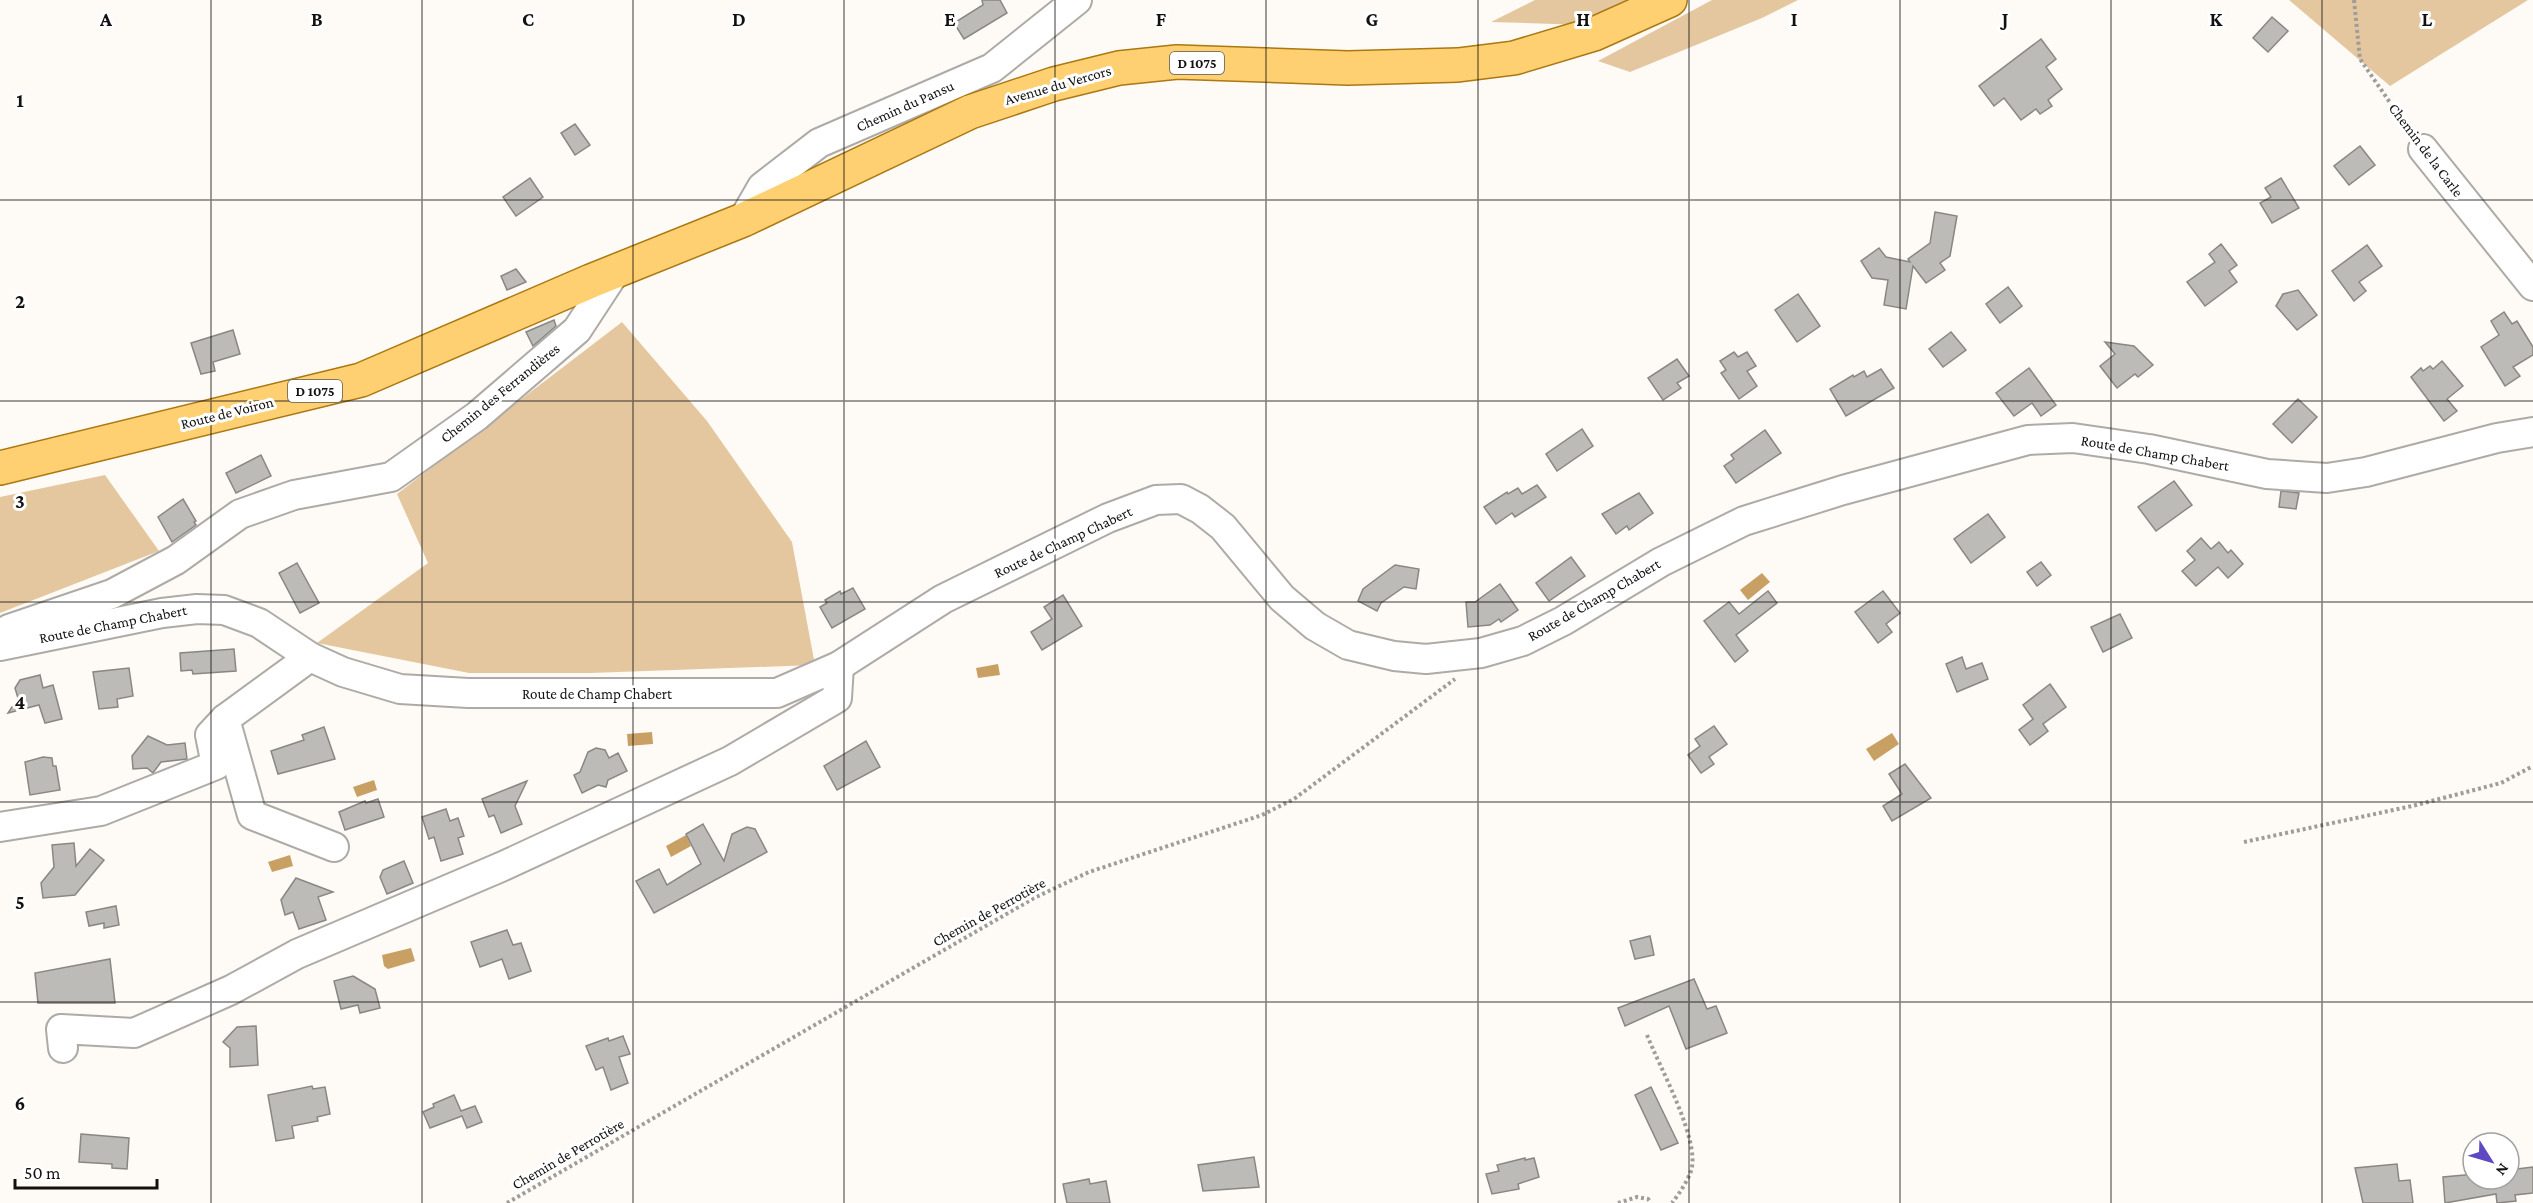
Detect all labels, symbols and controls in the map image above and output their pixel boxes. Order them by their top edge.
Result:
text: A [99,8,113,30]
text: B [311,8,323,30]
text: C [522,8,534,30]
text: D [732,8,746,30]
text: E [944,8,956,30]
text: F [1156,8,1167,30]
text: G [1366,8,1379,30]
text: H [1576,8,1590,30]
text: I [1791,8,1798,30]
text: J [2000,8,2009,30]
text: K [2210,8,2224,30]
text: L [2422,8,2433,30]
road number: D 1075 [1170,52,1224,74]
street label: Avenue du Vercors [1003,62,1113,108]
street label: Chemin du Pansu [854,77,956,135]
text: 1 [16,89,24,111]
street label: Chemin de la Carle [2386,100,2467,200]
text: 2 [15,290,25,312]
street label: Chemin des Ferrandières [437,340,563,446]
road number: D 1075 [288,380,342,402]
street label: Route de Voiron [179,394,275,432]
street label: Route de Champ Chabert [2080,432,2231,475]
text: 3 [15,490,25,512]
street label: Route de Champ Chabert [992,503,1136,582]
street label: Route de Champ Chabert [1525,555,1664,645]
street label: Route de Champ Chabert [38,602,189,647]
street label: Route de Champ Chabert [522,686,673,703]
text: 4 [15,691,26,713]
street label: Chemin de Perrotière [930,874,1048,950]
text: 5 [15,891,25,913]
text: 6 [15,1092,25,1114]
street label: Chemin de Perrotière [509,1115,627,1193]
north arrow [2461,1131,2521,1191]
scale bar [15,1152,158,1190]
text: N [2492,1160,2513,1179]
text: 50 m [24,1163,61,1183]

